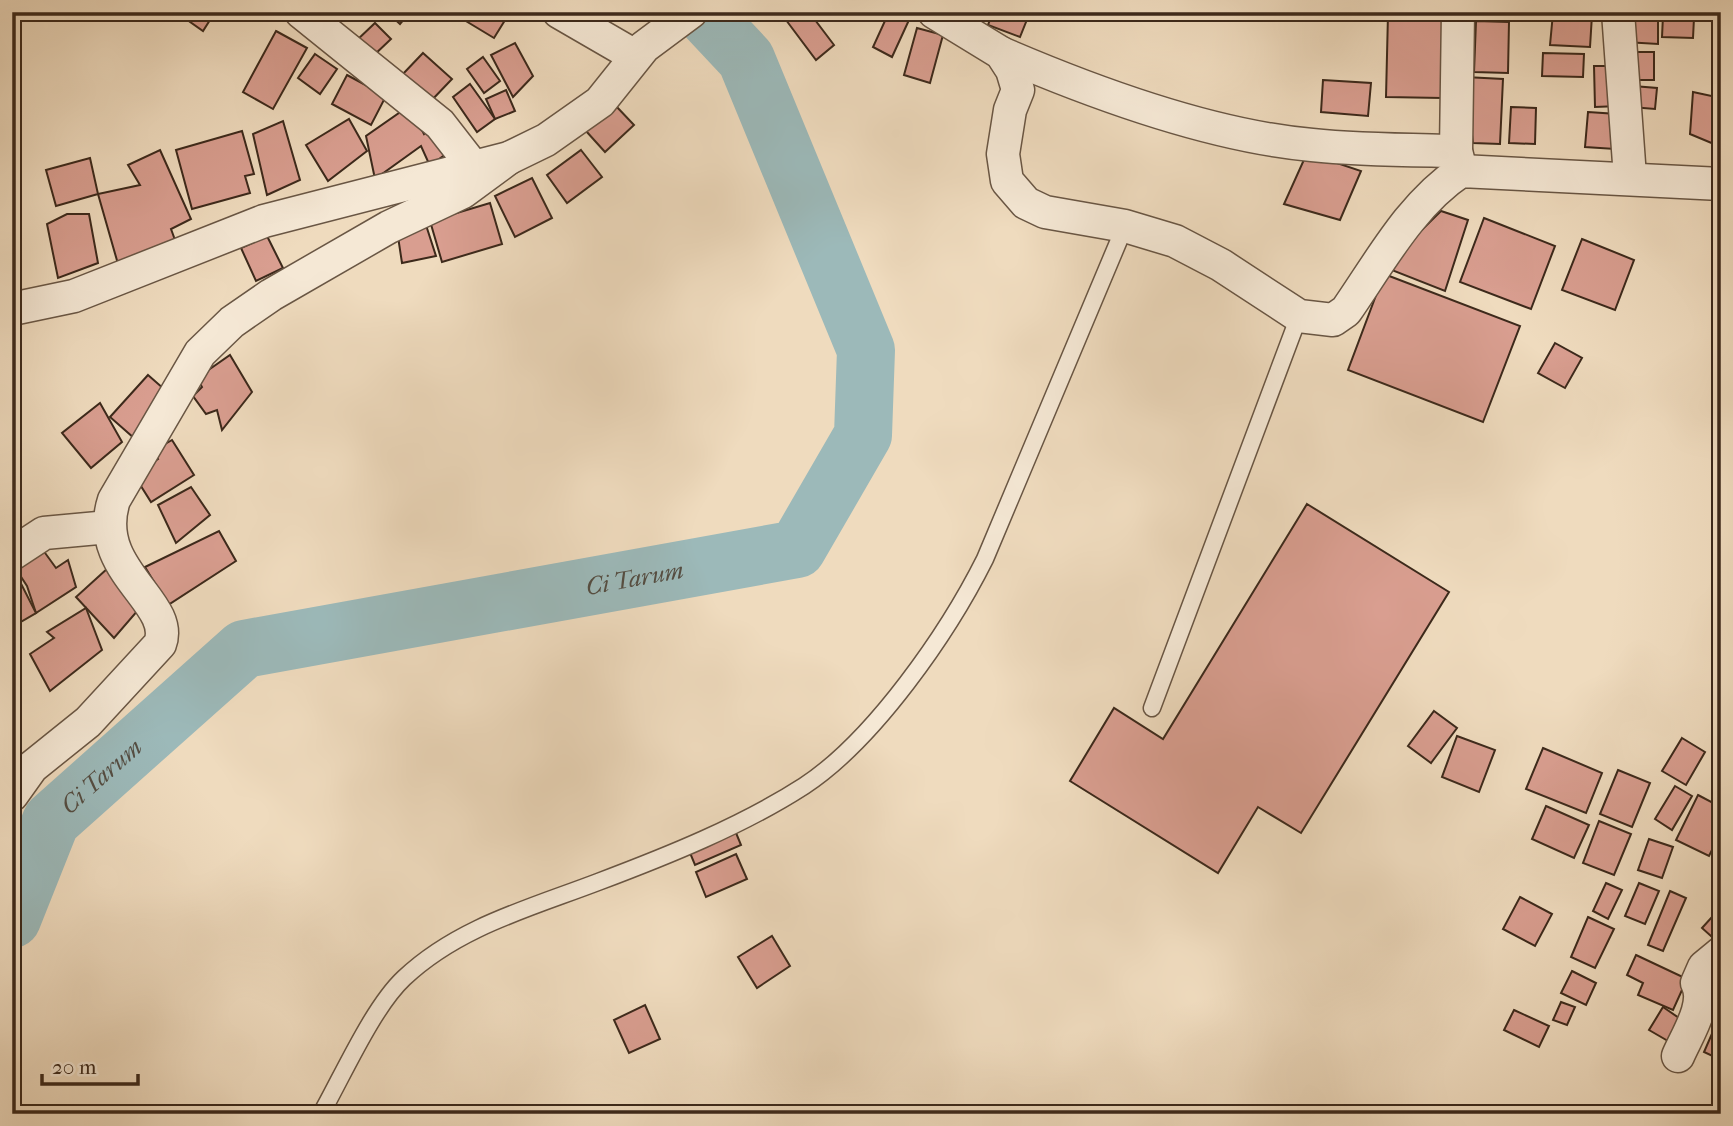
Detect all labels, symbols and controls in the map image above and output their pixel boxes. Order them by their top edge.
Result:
water label: Ci Tarum [584,556,686,601]
water label: Ci Tarum [55,733,148,819]
scale bar [42,1042,138,1086]
text: 20 m [52,1055,97,1079]

